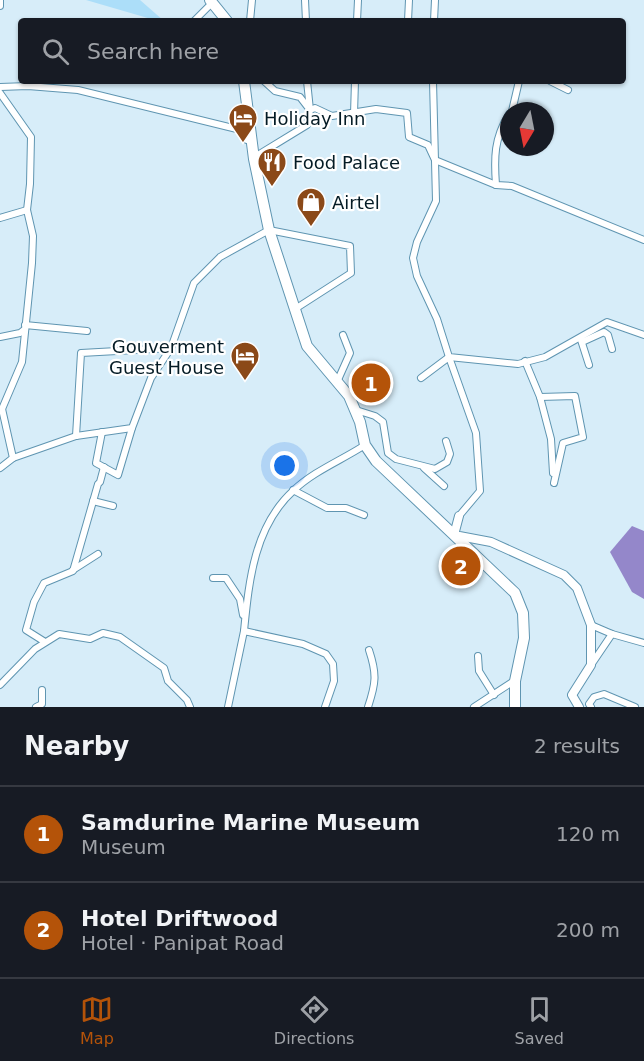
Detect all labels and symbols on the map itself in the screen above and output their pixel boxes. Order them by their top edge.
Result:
hotel icon: Holiday Inn [227,102,259,144]
north arrow [500,102,554,156]
place label: Holiday Inn [264,108,366,129]
restaurant icon: Food Palace [256,146,288,188]
place label: Food Palace [293,152,400,173]
shop icon: Airtel [295,186,327,228]
place label: Airtel [332,192,380,213]
place label: Gouverment Guest House [109,336,224,378]
hotel icon: Gouverment Guest House [229,340,261,382]
pin: 1 [352,360,391,406]
your location [270,451,299,480]
pin: 2 [442,544,480,588]

